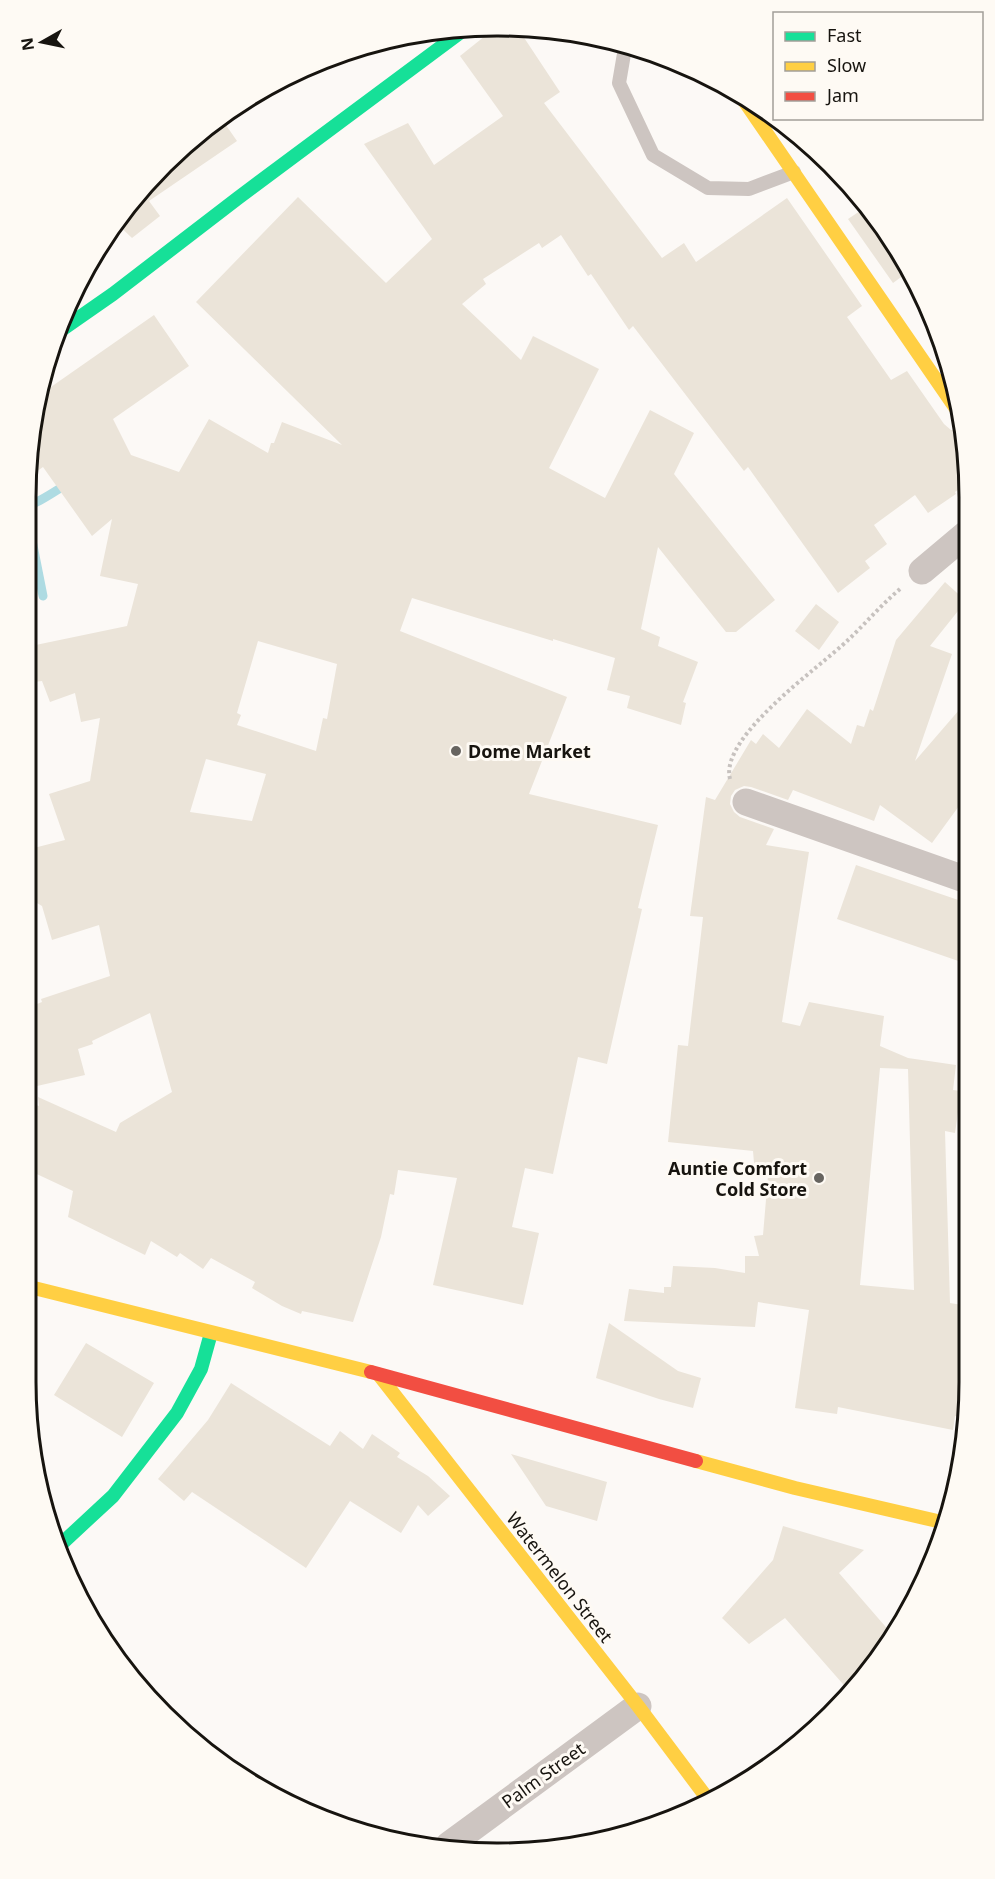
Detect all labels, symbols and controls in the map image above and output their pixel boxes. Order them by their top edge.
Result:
north arrow [12,12,72,72]
legend [773,12,983,120]
text: Fast [827,23,862,47]
text: N [15,36,39,52]
text: Slow [827,53,866,77]
text: Jam [825,83,859,107]
place label: Dome Market [468,739,591,763]
marker: Dome Market [449,744,463,758]
place label: Auntie Comfort Cold Store [668,1156,807,1201]
marker: Auntie Comfort Cold Store [812,1171,826,1185]
street label: Watermelon Street [502,1507,619,1647]
street label: Palm Street [497,1736,590,1813]

